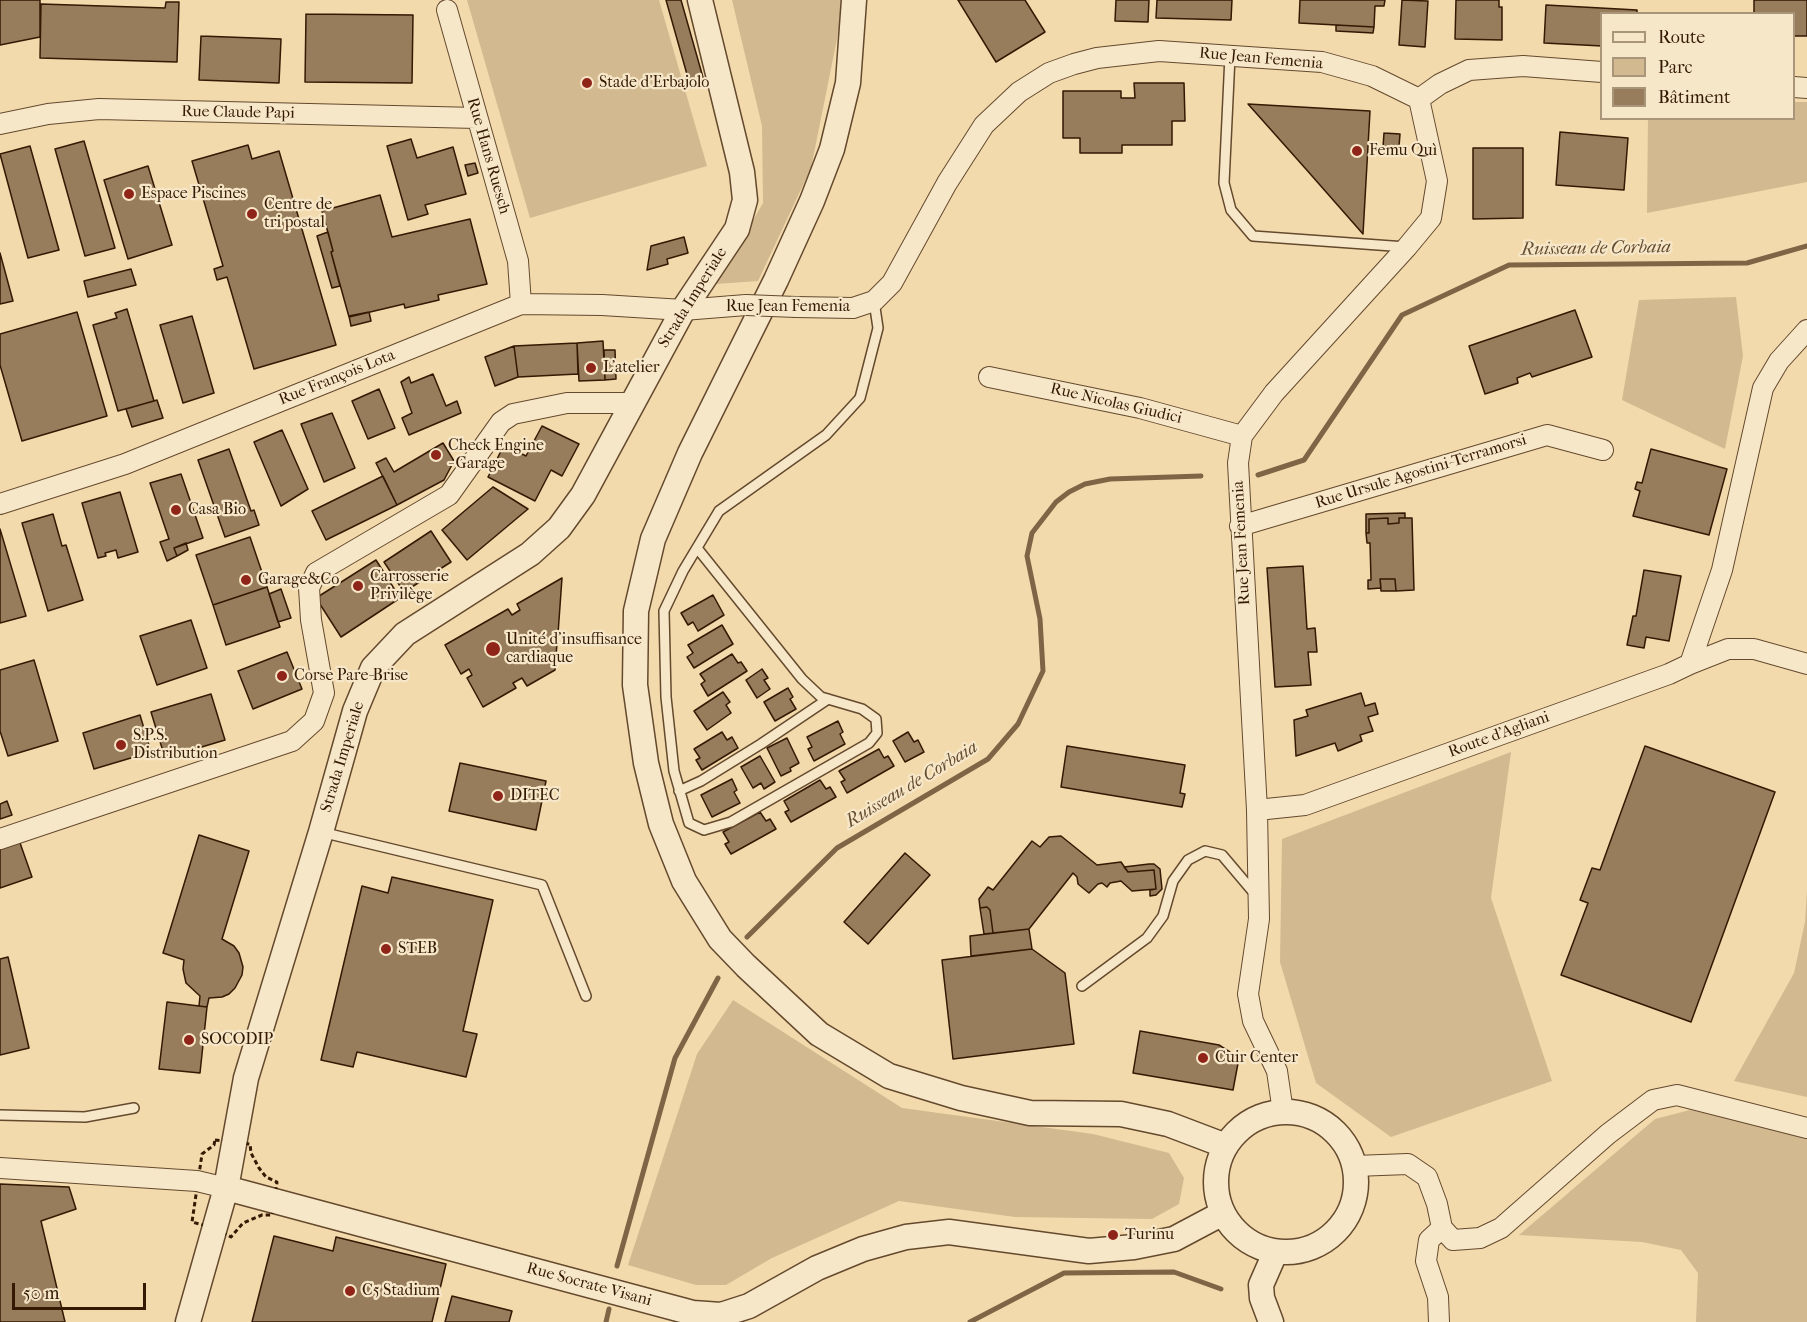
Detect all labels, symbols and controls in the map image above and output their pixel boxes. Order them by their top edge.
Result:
legend [1600,12,1795,120]
text: Route [1658,27,1705,48]
street label: Rue Jean Femenia [1198,44,1324,74]
text: Parc [1658,57,1693,78]
place label: Stade d'Erbajolo [599,73,709,93]
marker: Stade d'Erbajolo [580,76,594,90]
text: Bâtiment [1658,87,1730,108]
street label: Rue Hans Ruesch [462,95,514,217]
street label: Rue Claude Papi [181,102,295,124]
place label: Femu Quì [1369,141,1437,161]
marker: Femu Quì [1350,144,1364,158]
place label: Espace Piscines [141,184,246,204]
marker: Espace Piscines [122,187,136,201]
place label: Centre de tri postal [264,195,332,233]
marker: Centre de tri postal [245,207,259,221]
water label: Ruisseau de Corbaia [1521,237,1671,261]
street label: Strada Imperiale [654,244,732,352]
street label: Rue Jean Femenia [726,297,850,317]
street label: Rue François Lota [276,346,398,410]
place label: L'atelier [603,358,660,378]
marker: L'atelier [584,361,598,375]
street label: Rue Nicolas Giudici [1048,380,1184,428]
street label: Rue Ursule Agostini-Terramorsi [1313,431,1529,513]
place label: Check Engine - Garage [448,436,544,474]
marker: Check Engine - Garage [429,448,443,462]
street label: Rue Jean Femenia [1229,480,1255,606]
place label: Casa Bio [188,500,246,520]
marker: Casa Bio [169,503,183,517]
place label: Carrosserie Privilège [370,567,449,605]
place label: Garage&Co [258,570,339,590]
marker: Garage&Co [239,573,253,587]
marker: Carrosserie Privilège [351,579,365,593]
place label: Unité d'insuffisance cardiaque [506,630,642,668]
marker: Unité d'insuffisance cardiaque [484,640,502,658]
place label: Corse Pare-Brise [294,666,408,686]
marker: Corse Pare-Brise [275,669,289,683]
street label: Strada Imperiale [317,699,369,815]
street label: Route d'Agliani [1446,708,1552,762]
place label: S.P.S. Distribution [133,726,218,764]
water label: Ruisseau de Corbaia [842,737,982,833]
marker: S.P.S. Distribution [114,738,128,752]
place label: DITEC [510,786,560,806]
marker: DITEC [491,789,505,803]
place label: STEB [398,939,437,959]
marker: STEB [379,942,393,956]
place label: SOCODIP [201,1030,273,1050]
marker: SOCODIP [182,1033,196,1047]
place label: Cuir Center [1215,1048,1298,1068]
marker: Cuir Center [1196,1051,1210,1065]
place label: Turinu [1125,1225,1174,1245]
marker: Turinu [1106,1228,1120,1242]
street label: Rue Socrate Visani [524,1259,654,1311]
scale bar [15,1271,148,1309]
place label: C5 Stadium [362,1281,440,1301]
text: 50 m [23,1283,59,1304]
marker: C5 Stadium [343,1284,357,1298]

